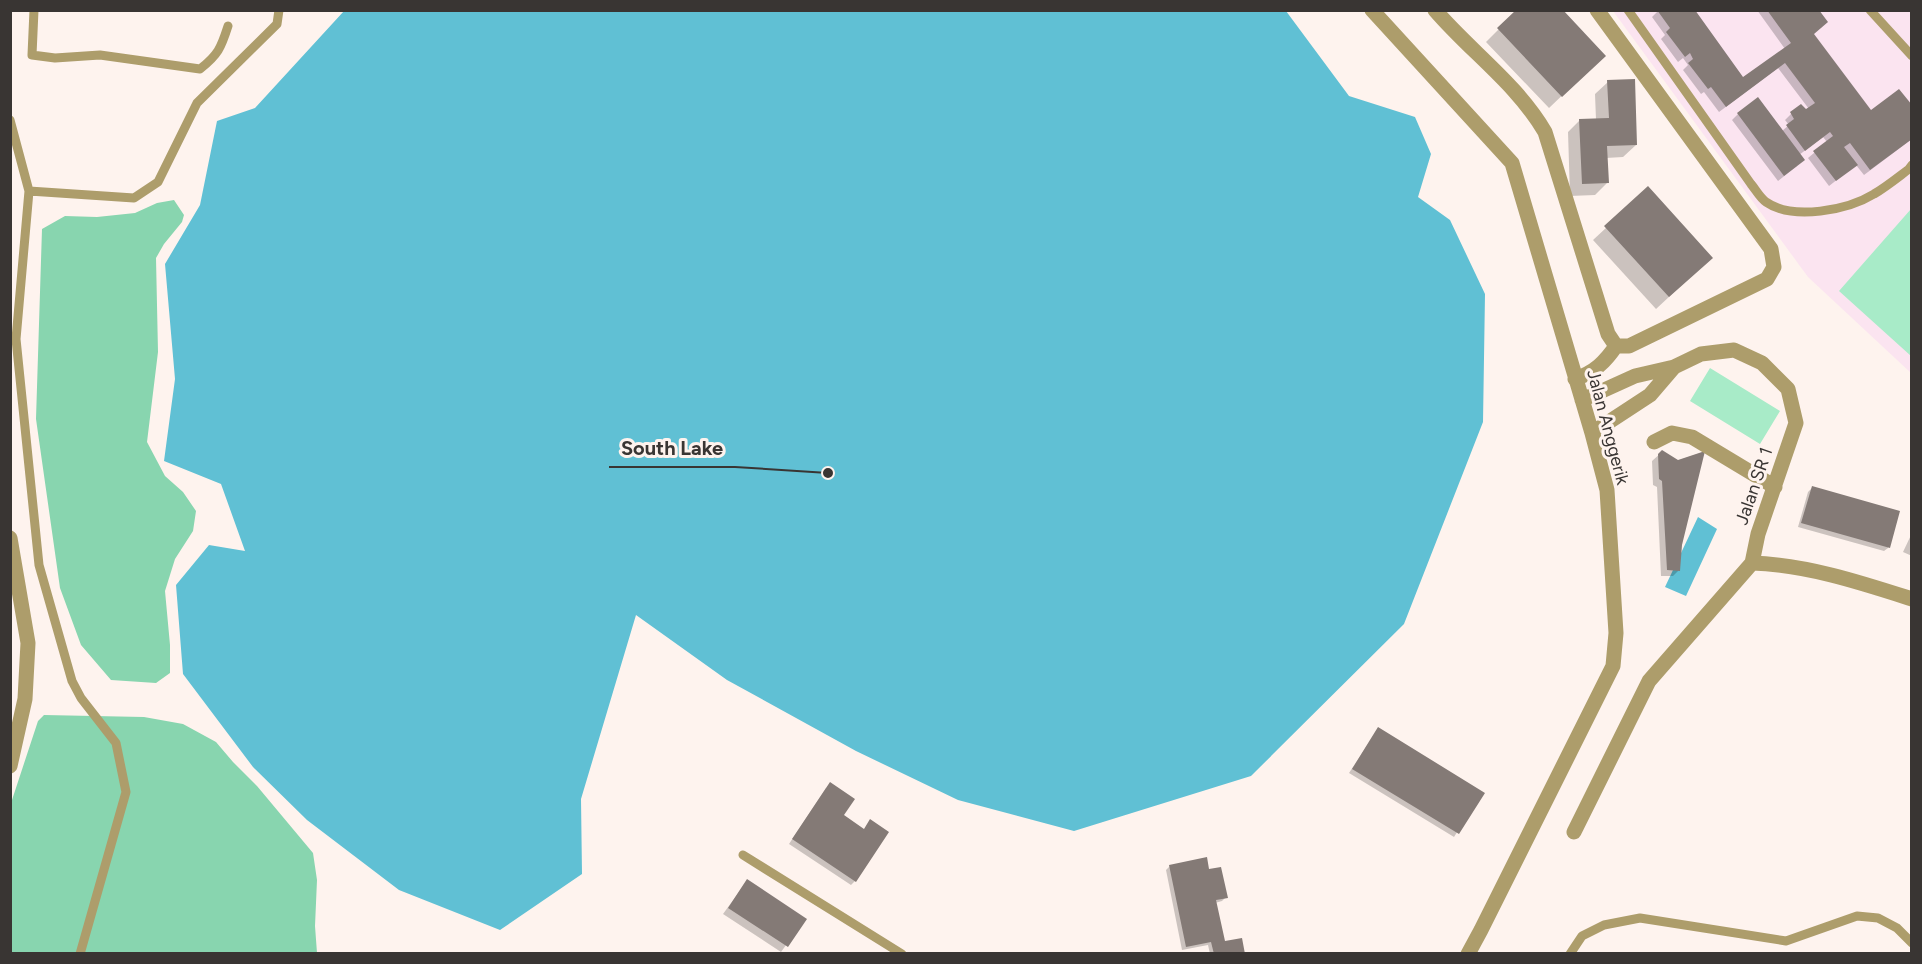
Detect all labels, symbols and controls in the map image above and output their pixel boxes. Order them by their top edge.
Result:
street label: Jalan Anggerik [1582,367,1634,487]
callout: South Lake [609,429,735,467]
text: South Lake [621,436,723,460]
street label: Jalan SR 1 [1731,444,1777,528]

